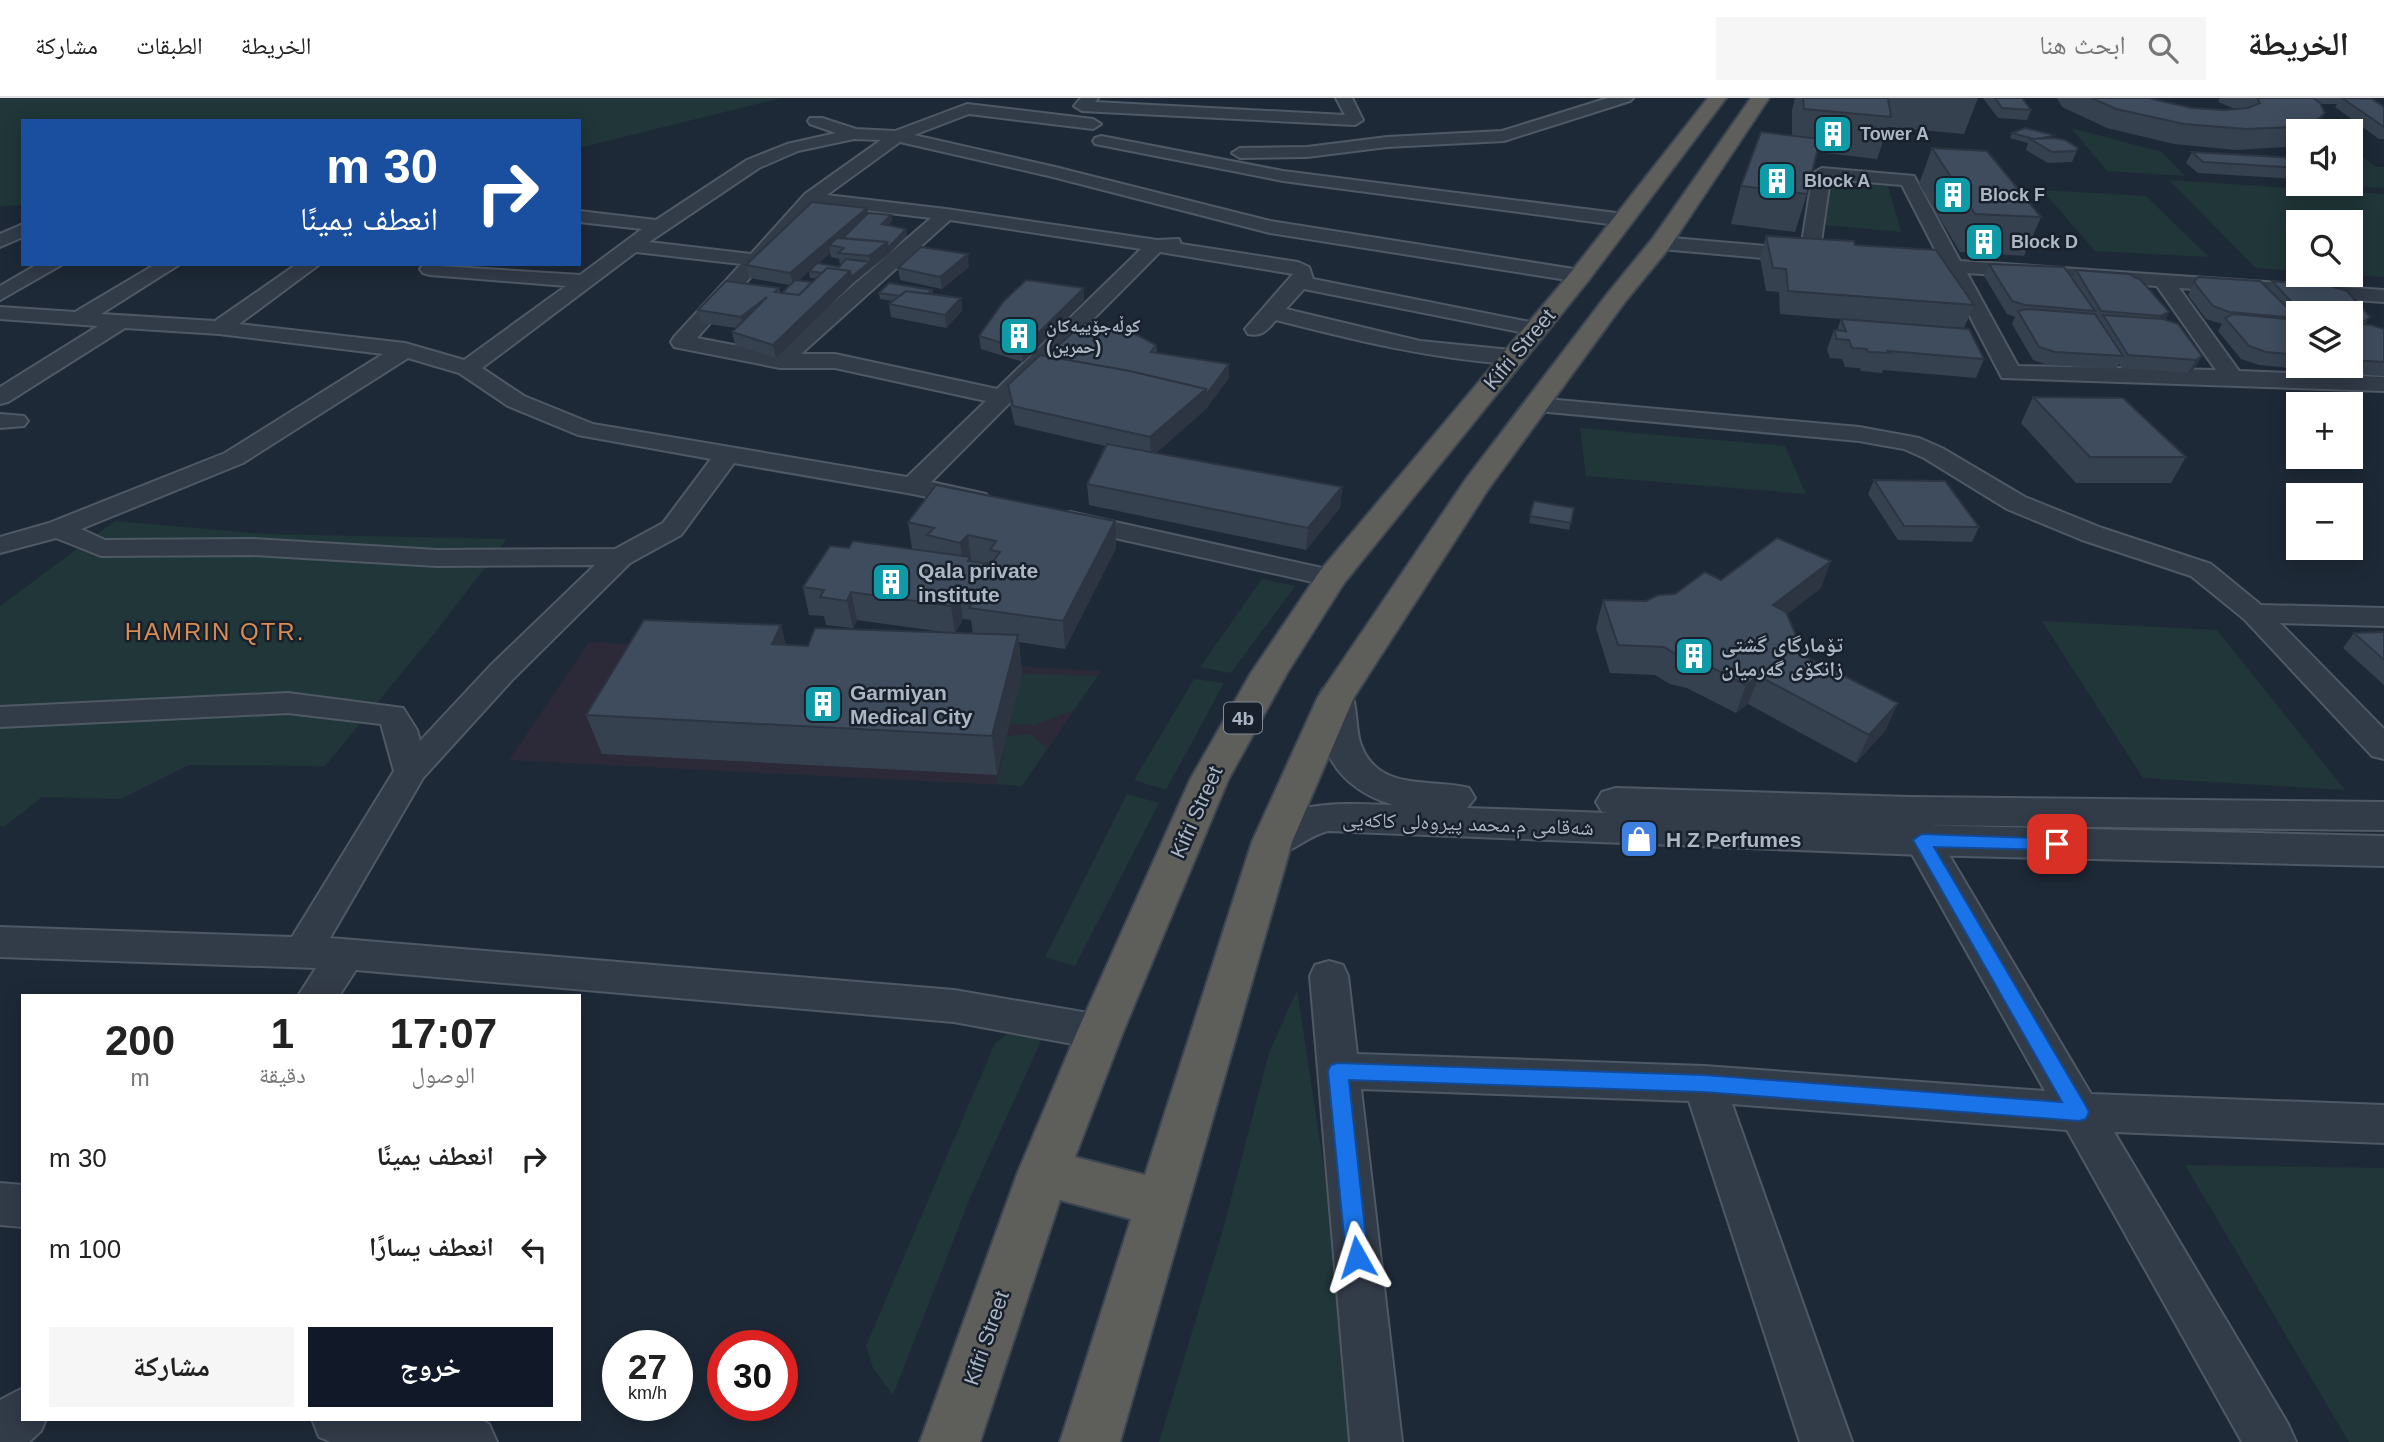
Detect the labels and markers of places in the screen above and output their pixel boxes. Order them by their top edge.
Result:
building icon: Tower A [1812,113,1854,155]
place label: Tower A [1860,124,1929,144]
building icon: Block A [1756,160,1798,202]
place label: Block A [1804,171,1870,191]
building icon: Block F [1932,174,1974,216]
place label: Block F [1980,185,2045,205]
building icon: Block D [1963,221,2005,263]
place label: Block D [2011,232,2078,252]
building icon: کوڵەجۆییەکان (حمرین) [998,315,1040,357]
place label: کوڵەجۆییەکان (حمرین) [1046,315,1141,358]
place label: Qala private institute [918,559,1038,606]
building icon: Qala private institute [870,561,912,603]
place label: تۆمارگای گشتی زانکۆی گەرمیان [1721,633,1843,681]
building icon: تۆمارگای گشتی زانکۆی گەرمیان [1673,635,1715,677]
place label: Garmiyan Medical City [850,681,973,728]
building icon: Garmiyan Medical City [802,683,844,725]
pin [2027,814,2087,874]
shop icon: H Z Perfumes [1618,818,1660,860]
place label: H Z Perfumes [1666,828,1801,851]

